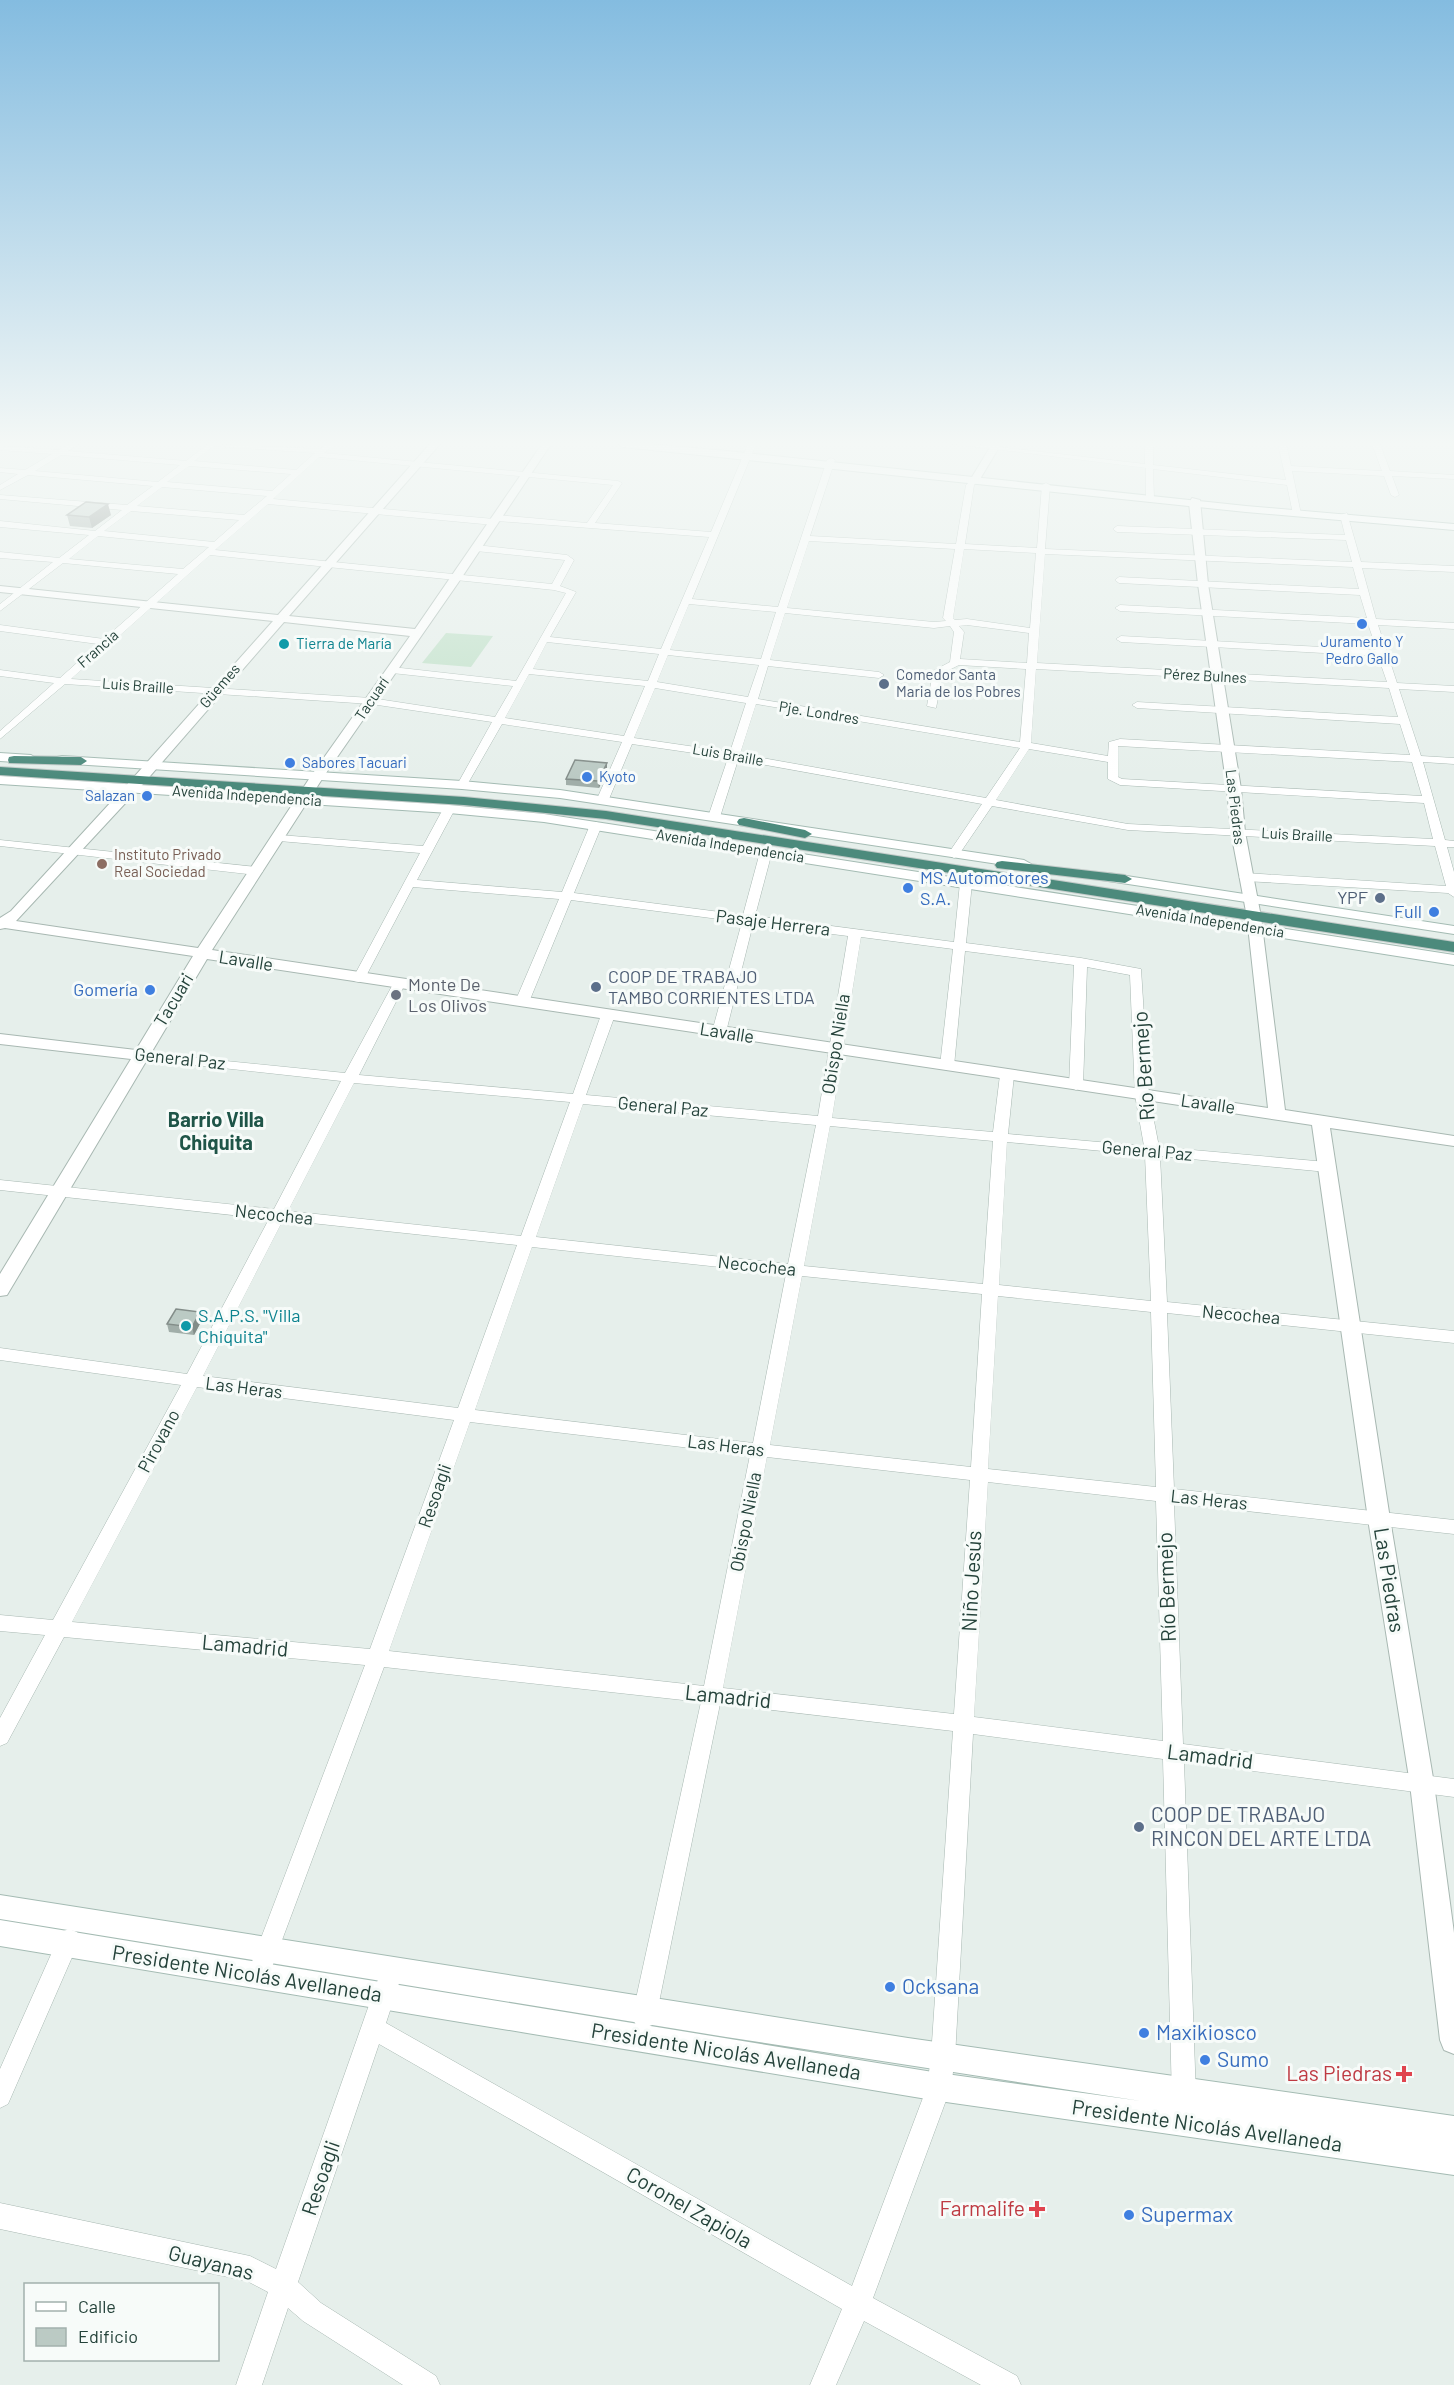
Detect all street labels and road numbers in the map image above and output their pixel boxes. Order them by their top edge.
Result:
street label: Francia [73,625,122,671]
street label: Güemes [195,660,243,711]
street label: Pérez Bulnes [1163,664,1247,686]
street label: Tacuarí [350,673,392,723]
street label: Luis Braille [102,674,175,696]
street label: Pje. Londres [778,697,860,727]
street label: Luis Braille [691,739,765,769]
street label: Las Piedras [1222,768,1250,845]
street label: Avenida Independencia [172,781,323,809]
street label: Luis Braille [1261,823,1333,845]
street label: Avenida Independencia [655,824,806,866]
street label: Avenida Independencia [1135,899,1286,941]
street label: Pasaje Herrera [715,904,832,940]
street label: Lavalle [217,945,275,975]
street label: Tacuari [149,969,198,1030]
street label: Obispo Niella [816,992,854,1096]
street label: Río Bermejo [1126,1010,1159,1122]
street label: Lavalle [698,1017,756,1047]
street label: General Paz [134,1042,227,1074]
street label: Lavalle [1179,1088,1237,1118]
street label: General Paz [617,1091,709,1121]
street label: General Paz [1101,1135,1193,1165]
street label: Necochea [234,1199,314,1229]
street label: Necochea [717,1250,797,1280]
street label: Necochea [1201,1300,1281,1328]
street label: Las Heras [204,1371,284,1403]
street label: Pirovano [132,1405,184,1476]
street label: Las Heras [686,1429,766,1461]
street label: Resoagli [413,1461,455,1531]
street label: Obispo Niella [725,1470,765,1574]
street label: Las Heras [1169,1484,1249,1514]
street label: Las Piedras [1370,1526,1411,1634]
street label: Niño Jesús [955,1530,986,1632]
street label: Río Bermejo [1151,1532,1180,1642]
street label: Lamadrid [201,1628,289,1661]
street label: Lamadrid [684,1679,773,1712]
street label: Lamadrid [1166,1738,1255,1773]
street label: Presidente Nicolás Avellaneda [111,1939,384,2006]
street label: Presidente Nicolás Avellaneda [590,2017,863,2084]
street label: Presidente Nicolás Avellaneda [1070,2093,1344,2156]
street label: Resoagli [295,2137,344,2218]
street label: Coronel Zapiola [623,2161,757,2253]
street label: Guayanas [166,2239,257,2284]

